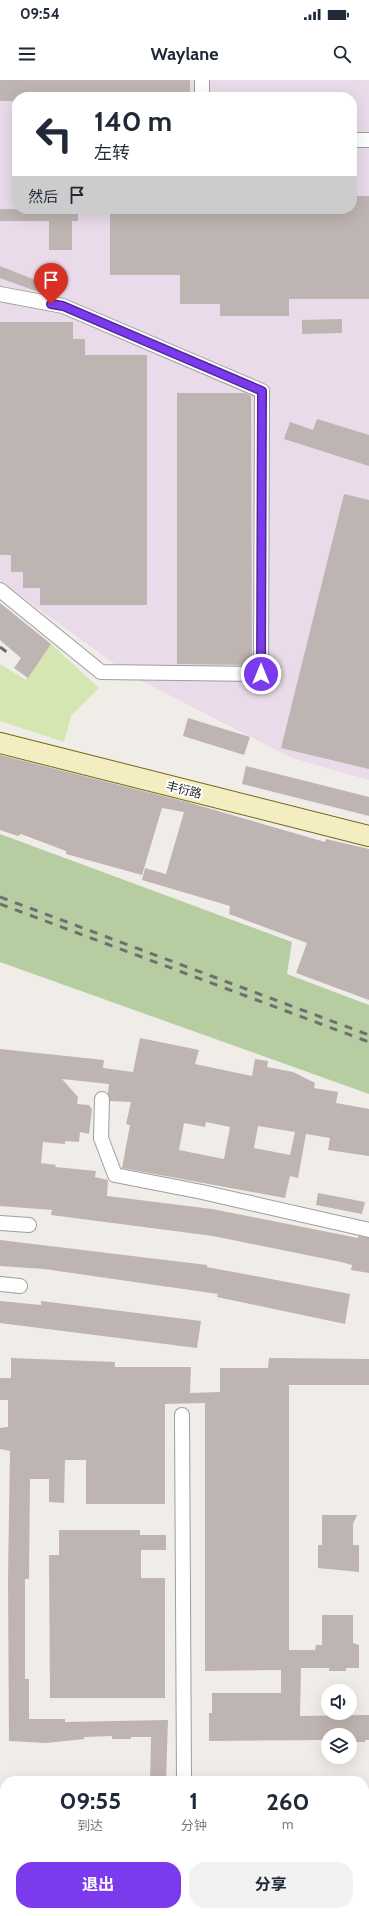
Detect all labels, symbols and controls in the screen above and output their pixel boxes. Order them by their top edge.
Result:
text: 09:54 [20,5,60,23]
icon: menu [16,43,38,65]
text: Waylane [151,43,218,65]
icon: search [331,43,353,65]
text: 140 m [94,104,172,138]
icon: left [28,108,80,160]
text: 左转 [94,142,130,164]
icon: arrive [66,184,88,206]
text: 然后 [28,188,58,206]
pin [34,263,68,304]
icon: arrive [40,269,62,291]
position arrow [240,653,282,695]
street label: 丰衍路 [165,778,203,801]
map controls [321,1684,357,1764]
button: sound [321,1684,357,1720]
button: layers [321,1728,357,1764]
text: 09:55 [60,1786,121,1815]
text: 1 [189,1786,198,1815]
text: 260 [266,1787,309,1816]
text: m [282,1816,294,1832]
text: 到达 [77,1817,103,1833]
text: 分钟 [181,1817,207,1833]
button: 退出 [16,1862,181,1908]
button: 分享 [189,1862,353,1908]

